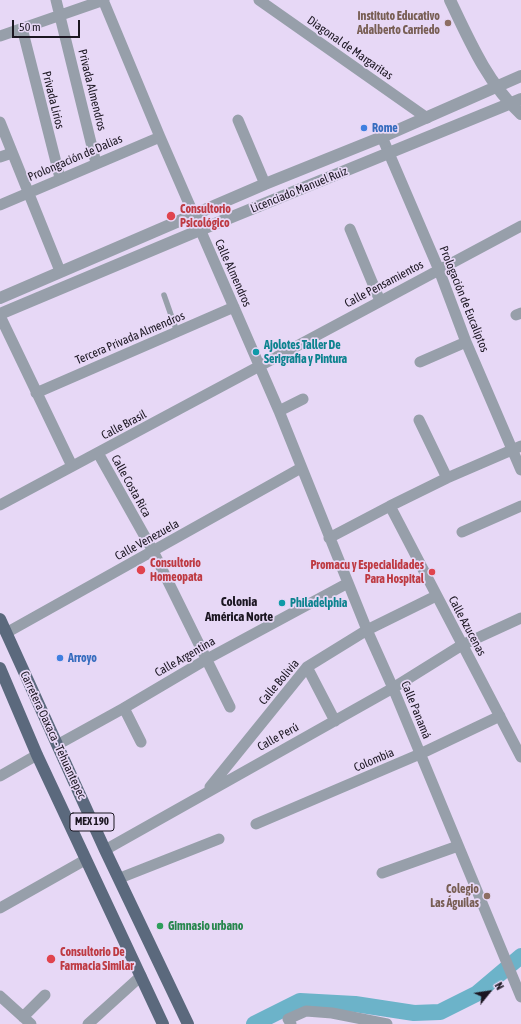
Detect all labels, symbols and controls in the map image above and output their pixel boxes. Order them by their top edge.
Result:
place label: Instituto Educativo Adalberto Carriedo [357,9,440,37]
scale bar [14,12,82,38]
street label: Diagonal de Margaritas [304,13,396,83]
marker: Instituto Educativo Adalberto Carriedo [443,18,453,28]
text: 50 m [19,20,41,34]
street label: Privada Almendros [75,48,109,132]
street label: Privada Lirios [39,70,67,130]
place label: Rome [372,121,398,135]
marker: Rome [359,123,369,133]
street label: Prolongación de Dalias [26,132,124,184]
street label: Licenciado Manuel Ruiz [248,164,350,216]
place label: Consultorio Psicológico [180,202,231,230]
marker: Consultorio Psicológico [165,210,177,222]
street label: Calle Almendros [212,237,254,309]
street label: Prologación de Eucaliptos [436,244,492,354]
street label: Calle Pensamientos [342,257,426,311]
street label: Tercera Privada Almendros [73,308,187,368]
place label: Ajolotes Taller De Serigrafia y Pintura [264,338,347,366]
marker: Ajolotes Taller De Serigrafia y Pintura [251,347,261,357]
street label: Calle Brasil [99,407,149,443]
street label: Calle Costa Rica [108,452,154,520]
street label: Calle Venezuela [113,517,181,563]
place label: Consultorio Homeopata [150,556,203,584]
place label: Promacu y Especialidades Para Hospital [310,558,424,586]
marker: Consultorio Homeopata [135,564,147,576]
marker: Promacu y Especialidades Para Hospital [427,567,437,577]
district label: Colonia América Norte [205,594,273,625]
street label: Calle Azucenas [445,594,489,658]
place label: Philadelphia [290,596,347,610]
marker: Philadelphia [277,598,287,608]
street label: Calle Argentina [152,634,218,680]
place label: Arroyo [68,651,97,665]
marker: Arroyo [55,653,65,663]
street label: Calle Bolivia [256,656,302,708]
street label: Carretera Oaxaca - Tehuantepec [17,669,89,801]
street label: Calle Panamá [398,679,434,741]
street label: Calle Perú [255,720,301,754]
street label: Colombia [352,745,396,775]
road number: MEX 190 [70,813,114,831]
place label: Colegio Las Águilas [430,882,479,910]
marker: Colegio Las Águilas [482,891,492,901]
place label: Gimnasio urbano [168,919,244,933]
marker: Gimnasio urbano [155,921,165,931]
place label: Consultorio De Farmacia Similar [60,945,134,973]
marker: Consultorio De Farmacia Similar [45,953,57,965]
north arrow [469,972,509,1012]
text: N [493,980,506,992]

